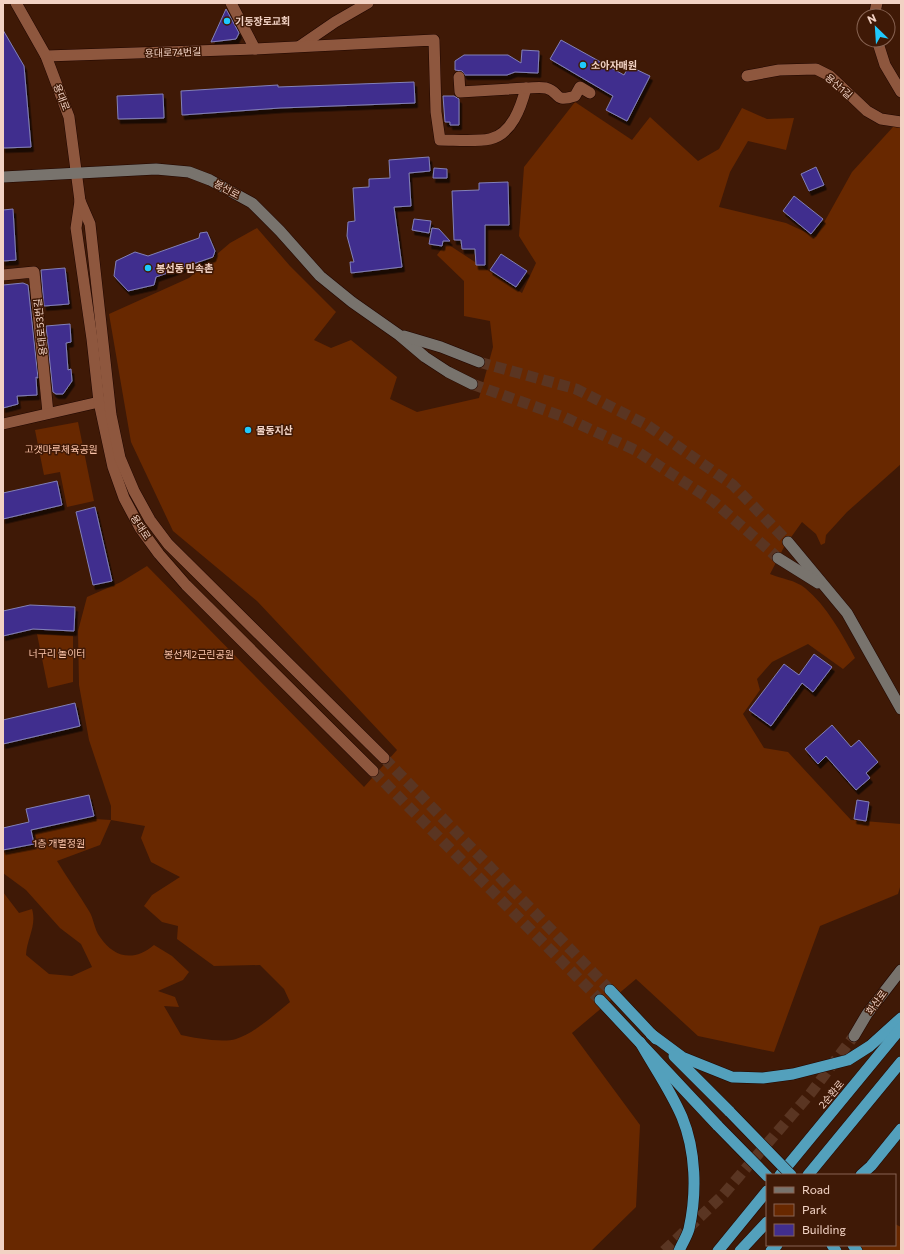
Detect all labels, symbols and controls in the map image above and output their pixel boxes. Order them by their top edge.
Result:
north arrow [856,8,896,48]
text: N [865,11,878,26]
place label: 기둥장로교회 [235,15,290,27]
marker: 기둥장로교회 [222,16,232,26]
street label: 용대로74번길 [144,45,202,59]
place label: 소아자매원 [591,59,637,71]
marker: 소아자매원 [578,60,588,70]
street label: 용산1길 [823,71,855,101]
street label: 용대로 [51,82,73,112]
street label: 봉선로 [212,177,242,201]
place label: 봉선동 민속촌 [156,262,213,274]
marker: 봉선동 민속촌 [143,263,153,273]
street label: 용대로53번길 [31,298,49,356]
place label: 물동지산 [256,424,293,436]
marker: 물동지산 [243,425,253,435]
park label: 고갯마루체육공원 [24,443,98,455]
street label: 용대로 [128,512,154,542]
park label: 너구리 놀이터 [28,647,86,659]
park label: 봉선제2근린공원 [164,648,234,660]
park label: 1층 개별정원 [33,837,85,849]
street label: 화산로 [863,987,889,1017]
street label: 2순환로 [816,1077,846,1111]
legend [766,1174,896,1246]
text: Road [802,1182,830,1196]
text: Park [802,1202,828,1216]
text: Building [802,1222,846,1236]

